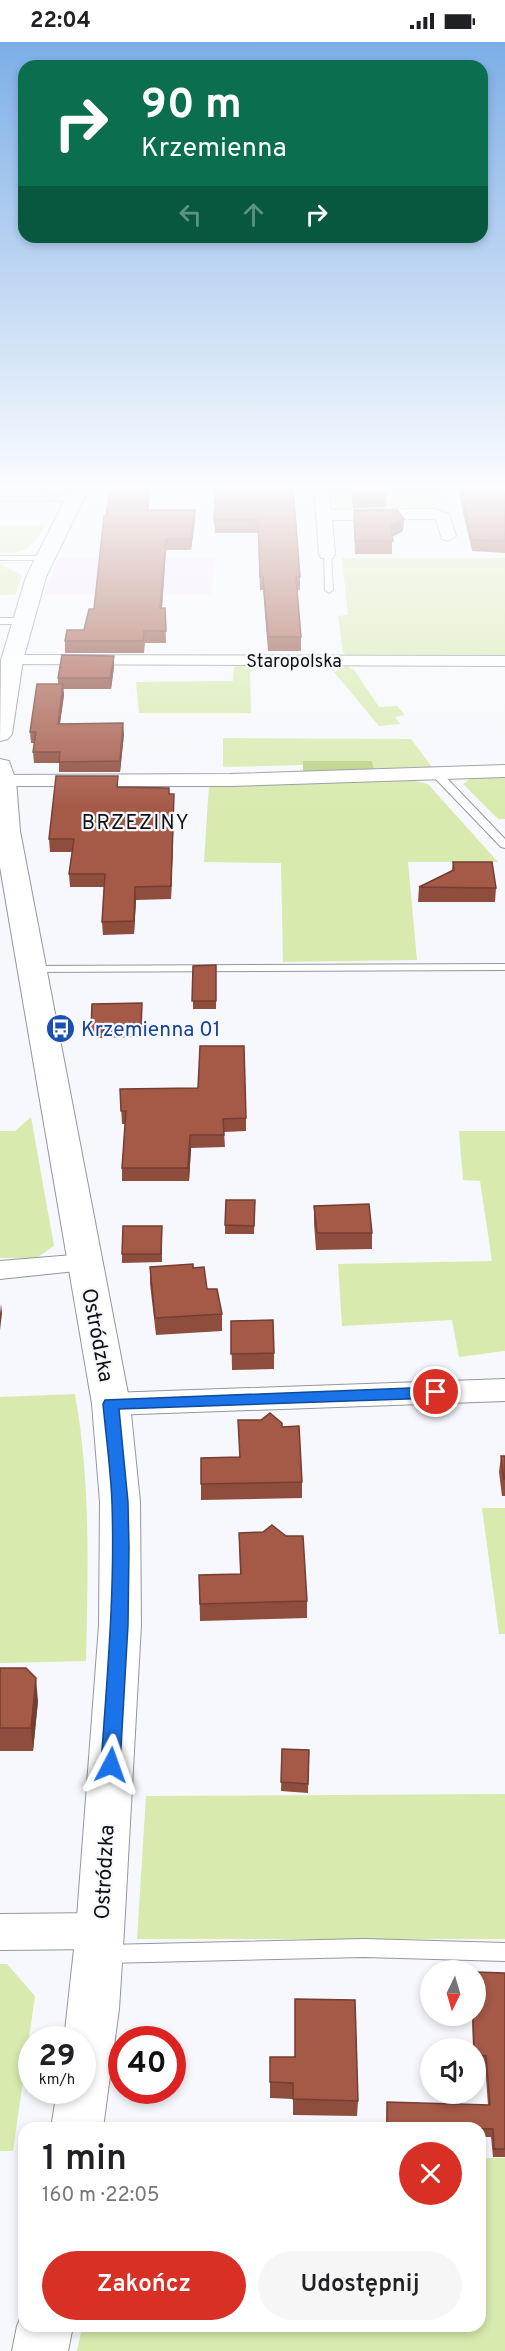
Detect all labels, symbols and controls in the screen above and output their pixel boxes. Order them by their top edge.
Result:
text: 22:04 [30,8,91,35]
text: 90 m [141,80,242,133]
icon: right [42,84,120,162]
text: Krzemienna [141,132,287,166]
icon: left [174,198,207,231]
icon: ahead [237,198,270,231]
icon: right [300,198,333,231]
street label: Staropolska [246,651,342,674]
district label: BRZEZINY [82,811,190,837]
bus stop icon: Krzemienna 01 [44,1013,76,1045]
place label: Krzemienna 01 [81,1017,221,1044]
street label: Ostródzka [74,1286,119,1384]
pin [410,1366,461,1417]
icon: arrive [419,1375,452,1408]
position arrow [79,1733,143,1797]
street label: Ostródzka [90,1824,121,1920]
north arrow [420,1960,486,2026]
map controls [420,1960,486,2104]
speed limit sign: 40 [108,2026,186,2104]
button: sound [420,2038,486,2104]
text: 29 [39,2039,75,2076]
text: km/h [39,2071,75,2090]
text: 1 min [42,2137,127,2183]
button: close [399,2142,462,2205]
text: 160 m · 22:05 [42,2183,160,2209]
button: Zakończ [42,2251,246,2320]
button: Udostępnij [258,2251,462,2320]

